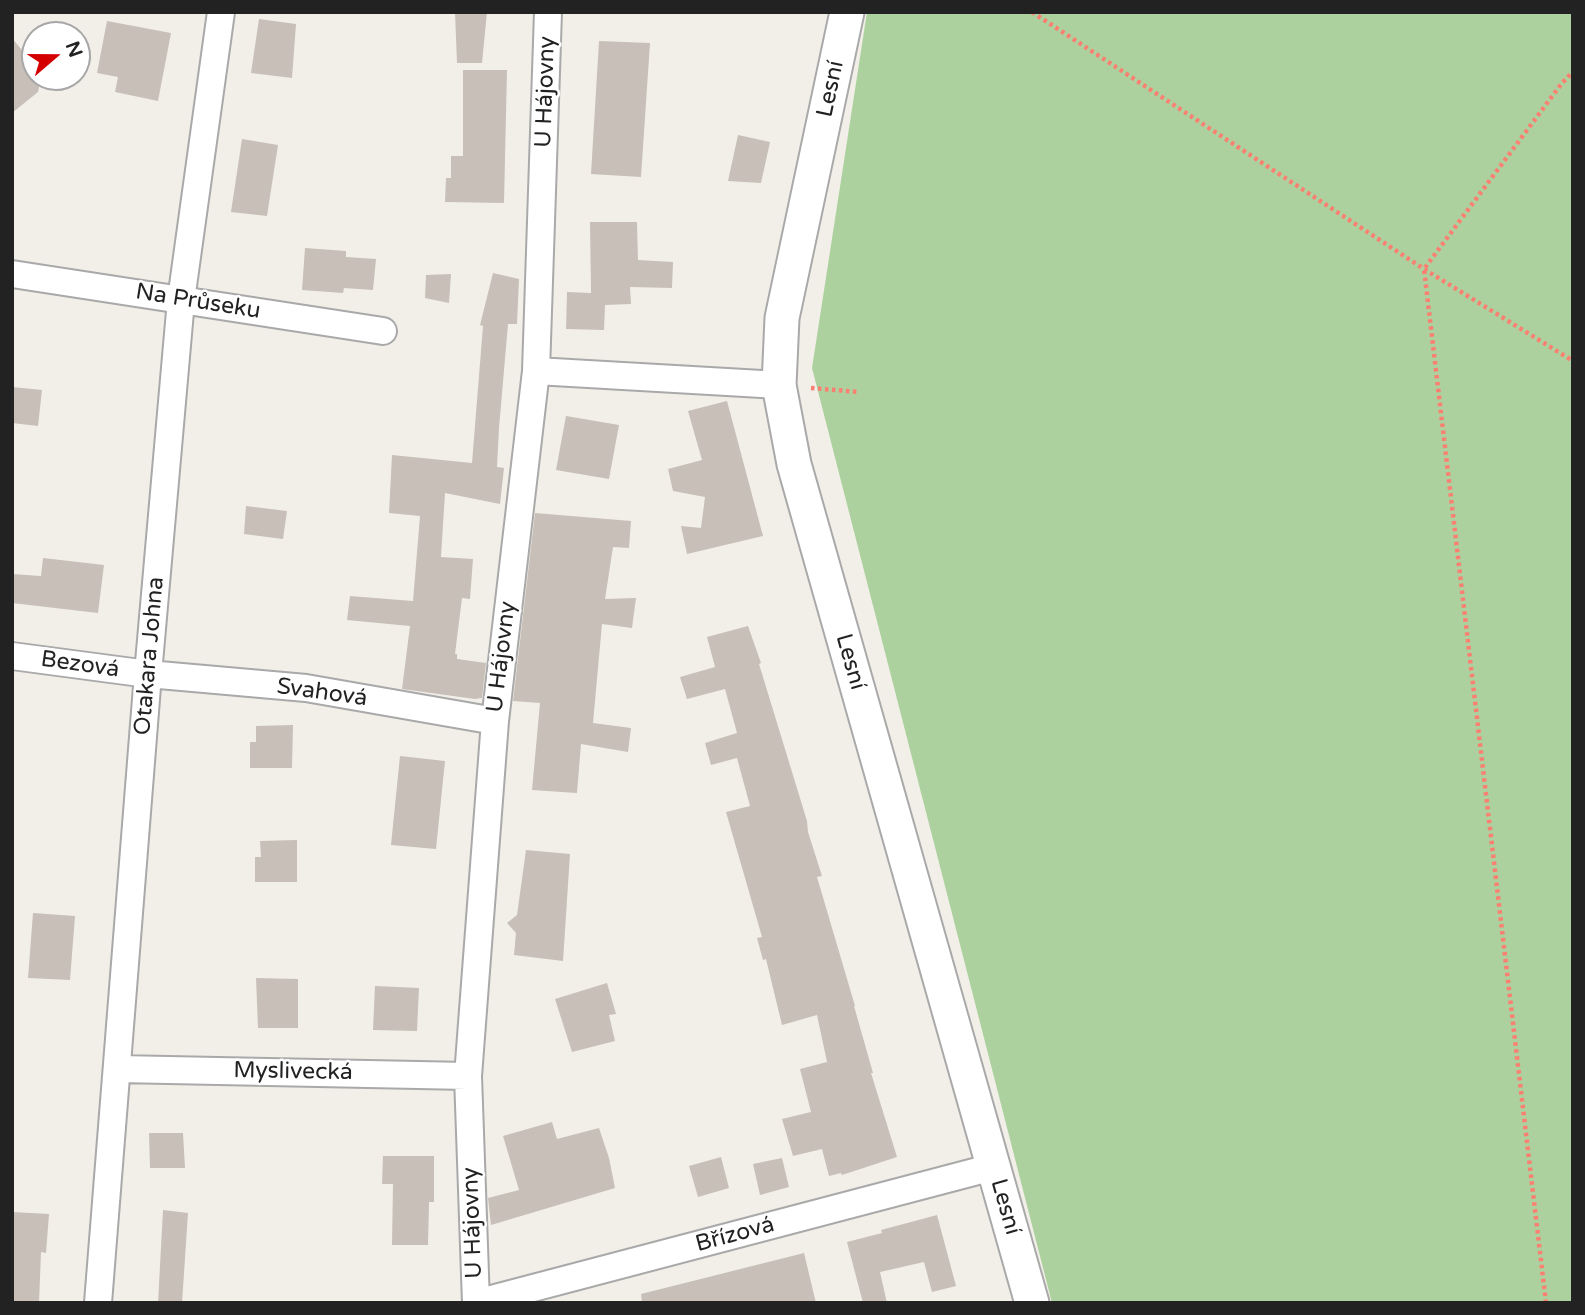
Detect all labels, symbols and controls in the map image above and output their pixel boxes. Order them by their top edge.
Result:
north arrow [21,21,91,91]
street label: U Hájovny [530,36,562,148]
text: N [61,39,87,60]
street label: Lesní [812,58,850,120]
street label: Na Průseku [134,279,262,325]
street label: Otakara Johna [129,576,171,736]
street label: U Hájovny [481,600,523,714]
street label: Lesní [829,631,871,693]
street label: Bezová [39,646,121,684]
street label: Svahová [275,673,369,713]
street label: Myslivecká [233,1057,353,1087]
street label: U Hájovny [457,1167,489,1279]
street label: Lesní [984,1176,1026,1238]
street label: Břízová [693,1211,777,1259]

